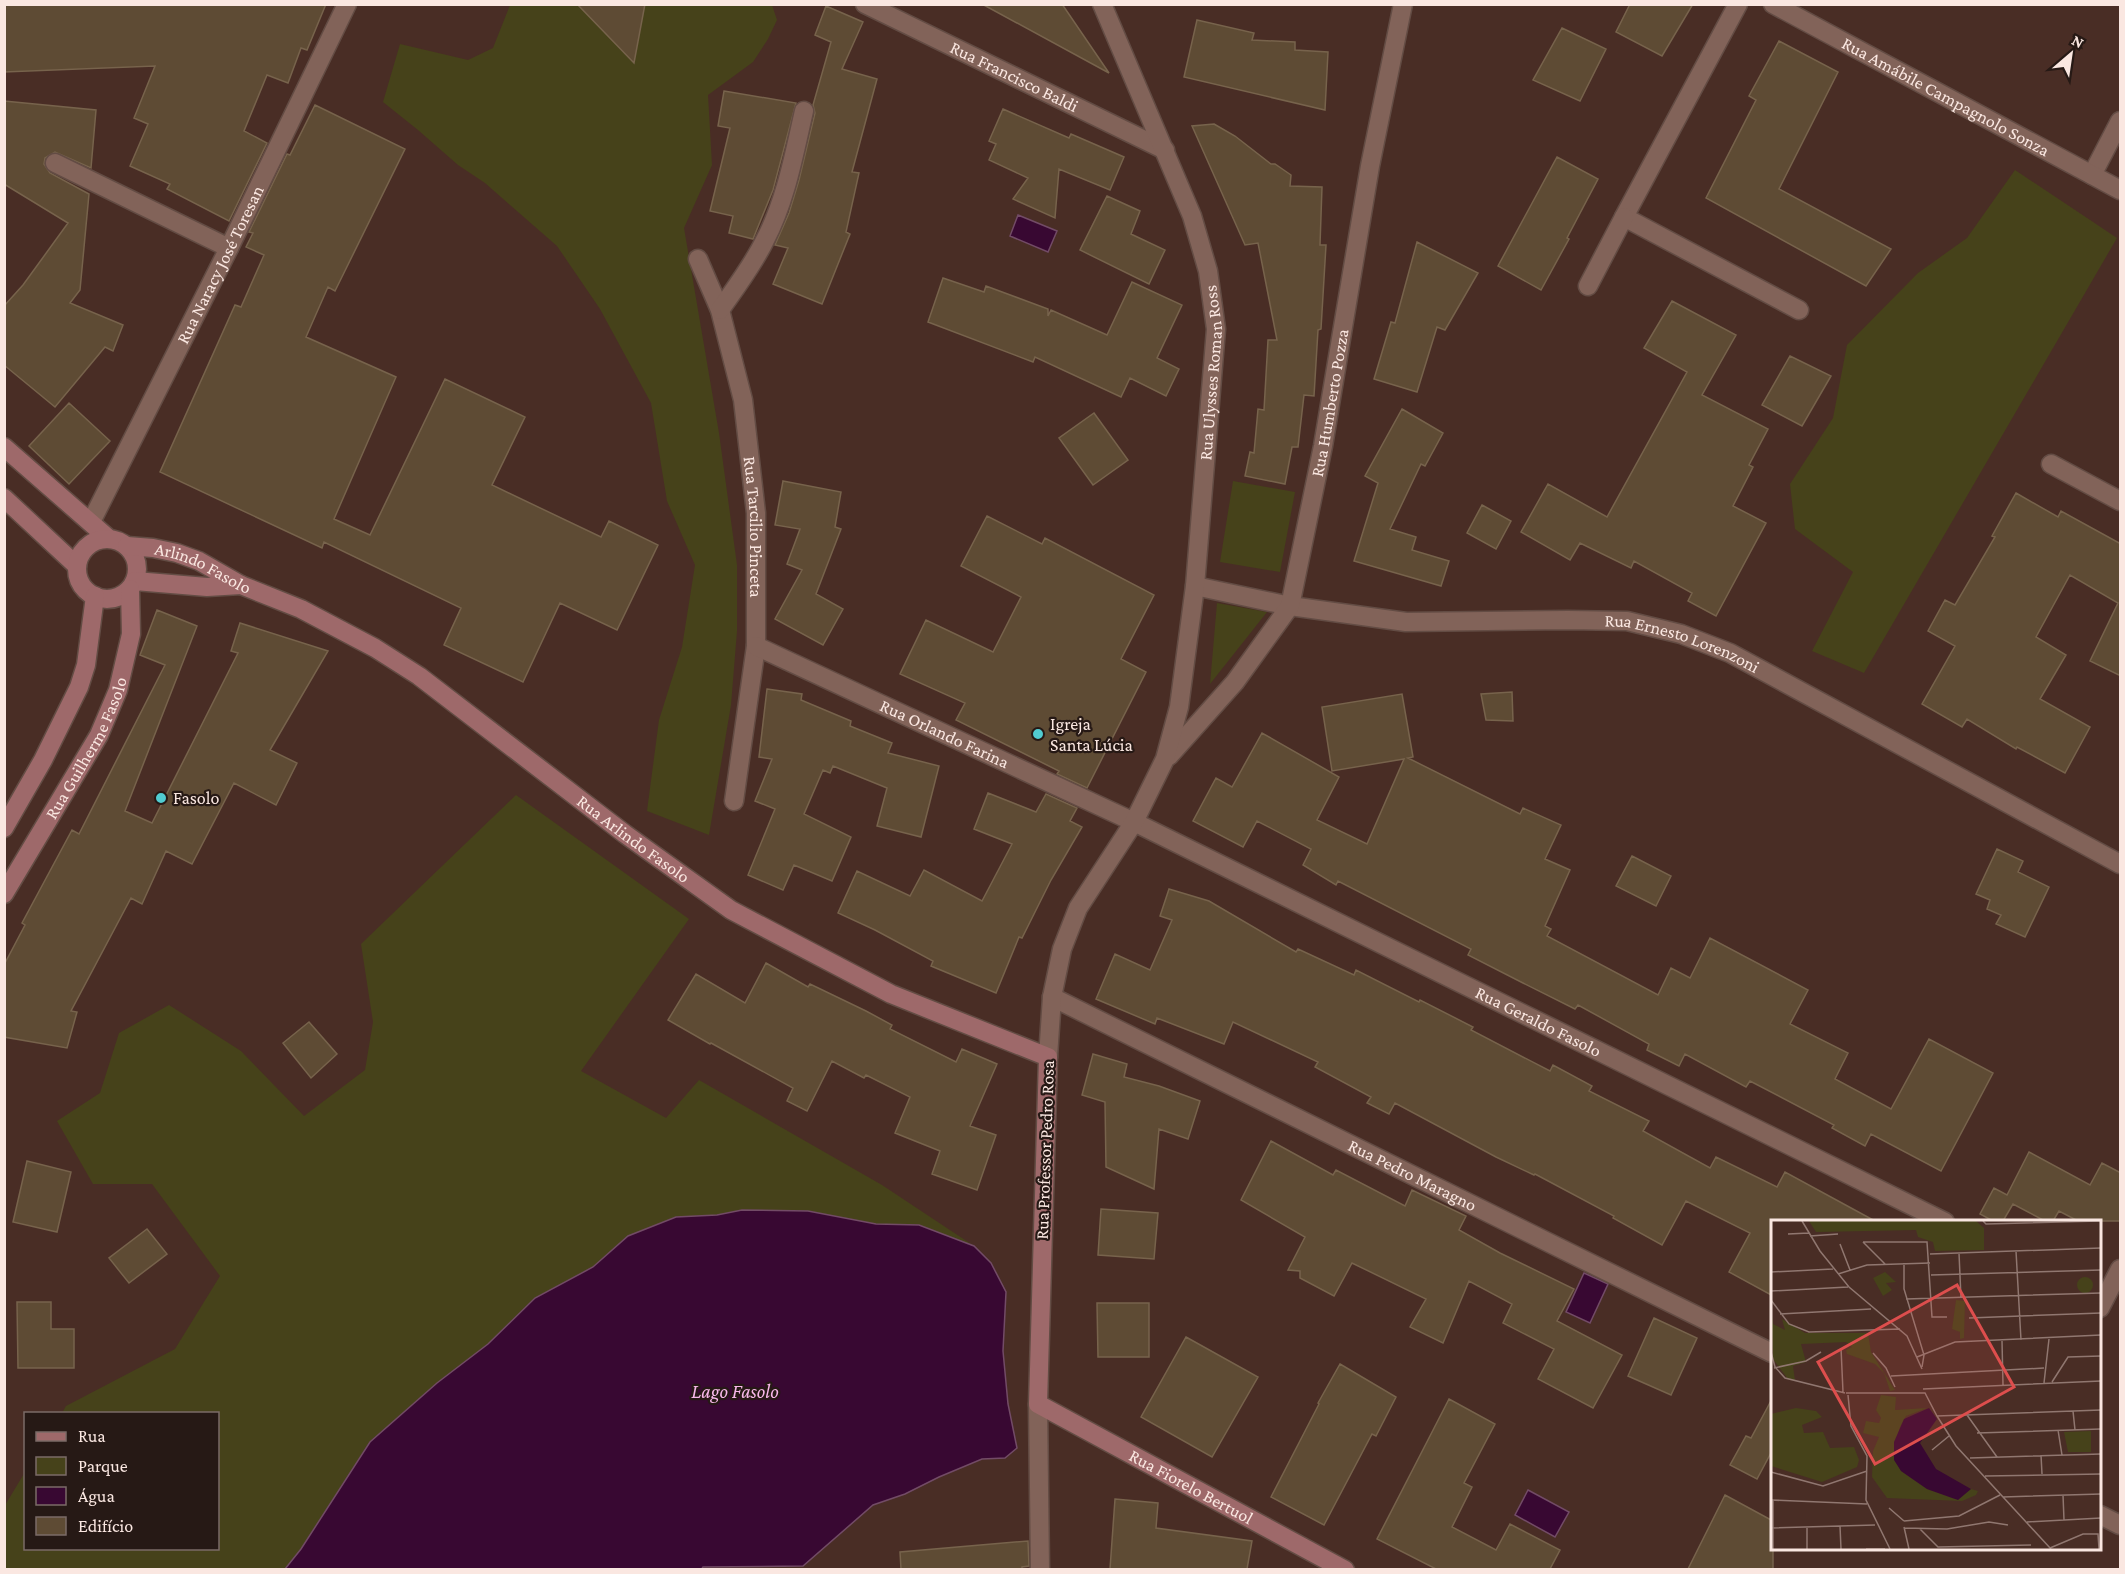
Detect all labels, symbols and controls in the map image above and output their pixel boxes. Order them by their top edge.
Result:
north arrow [2041,24,2101,84]
text: N [2069,31,2087,51]
street label: Rua Amábile Campagnolo Sonza [1839,33,2053,160]
street label: Rua Francisco Baldi [947,37,1082,116]
street label: Rua Naracy José Toresan [172,182,268,347]
street label: Rua Ulysses Roman Ross [1195,284,1226,461]
street label: Rua Humberto Pozza [1307,327,1352,479]
street label: Rua Tarcilio Pinceta [740,455,766,598]
street label: Arlindo Fasolo [153,539,254,598]
street label: Rua Ernesto Lorenzoni [1604,611,1763,677]
street label: Rua Guilherme Fasolo [41,675,131,823]
street label: Rua Orlando Farina [877,695,1012,772]
place label: Igreja Santa Lúcia [1050,714,1133,755]
marker: Igreja Santa Lúcia [1031,727,1045,741]
place label: Fasolo [173,788,220,808]
marker: Fasolo [154,791,168,805]
street label: Rua Arlindo Fasolo [573,791,694,887]
street label: Rua Geraldo Fasolo [1472,982,1605,1061]
street label: Rua Professor Pedro Rosa [1032,1060,1058,1240]
street label: Rua Pedro Maragno [1345,1135,1480,1215]
inset map [1771,1220,2101,1550]
water label: Lago Fasolo [691,1380,779,1403]
legend [24,1412,219,1550]
text: Rua [78,1426,106,1446]
street label: Rua Fiorelo Bertuol [1126,1445,1257,1529]
text: Parque [78,1456,128,1476]
text: Água [78,1486,115,1506]
text: Edifício [78,1516,133,1536]

